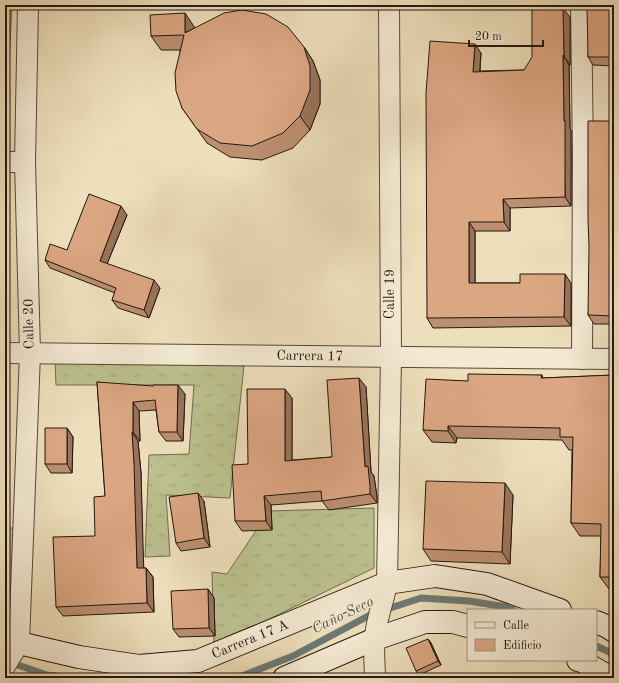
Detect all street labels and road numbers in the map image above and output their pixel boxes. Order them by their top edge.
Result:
street label: Calle 19 [383,269,397,319]
street label: Calle 20 [22,299,36,349]
street label: Carrera 17 [276,349,344,363]
street label: Carrera 17 A [210,617,291,662]

